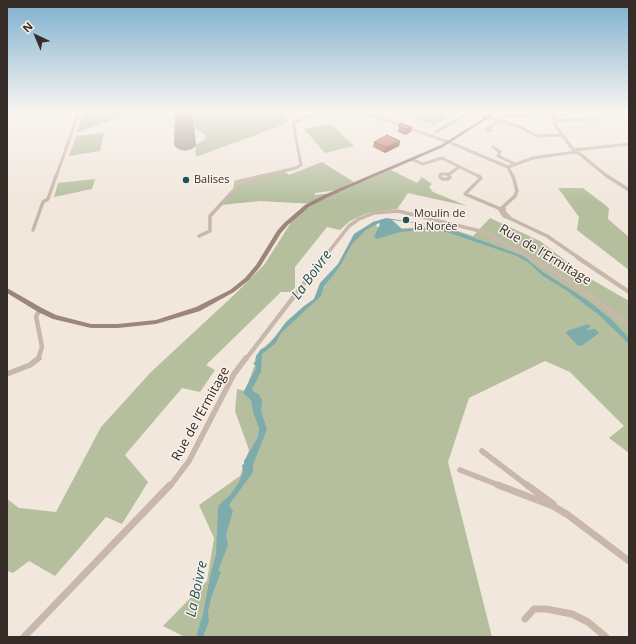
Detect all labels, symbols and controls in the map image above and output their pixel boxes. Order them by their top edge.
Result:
north arrow [16,16,56,56]
text: N [19,19,36,36]
place label: Balises [194,173,229,187]
marker: Balises [181,175,191,185]
place label: Moulin de la Norée [414,207,465,233]
marker: Moulin de la Norée [401,215,411,225]
street label: Rue de l’Ermitage [496,221,594,289]
water label: La Boivre [288,247,336,303]
street label: Rue de l’Ermitage [169,364,233,464]
water label: La Boivre [183,559,211,619]

